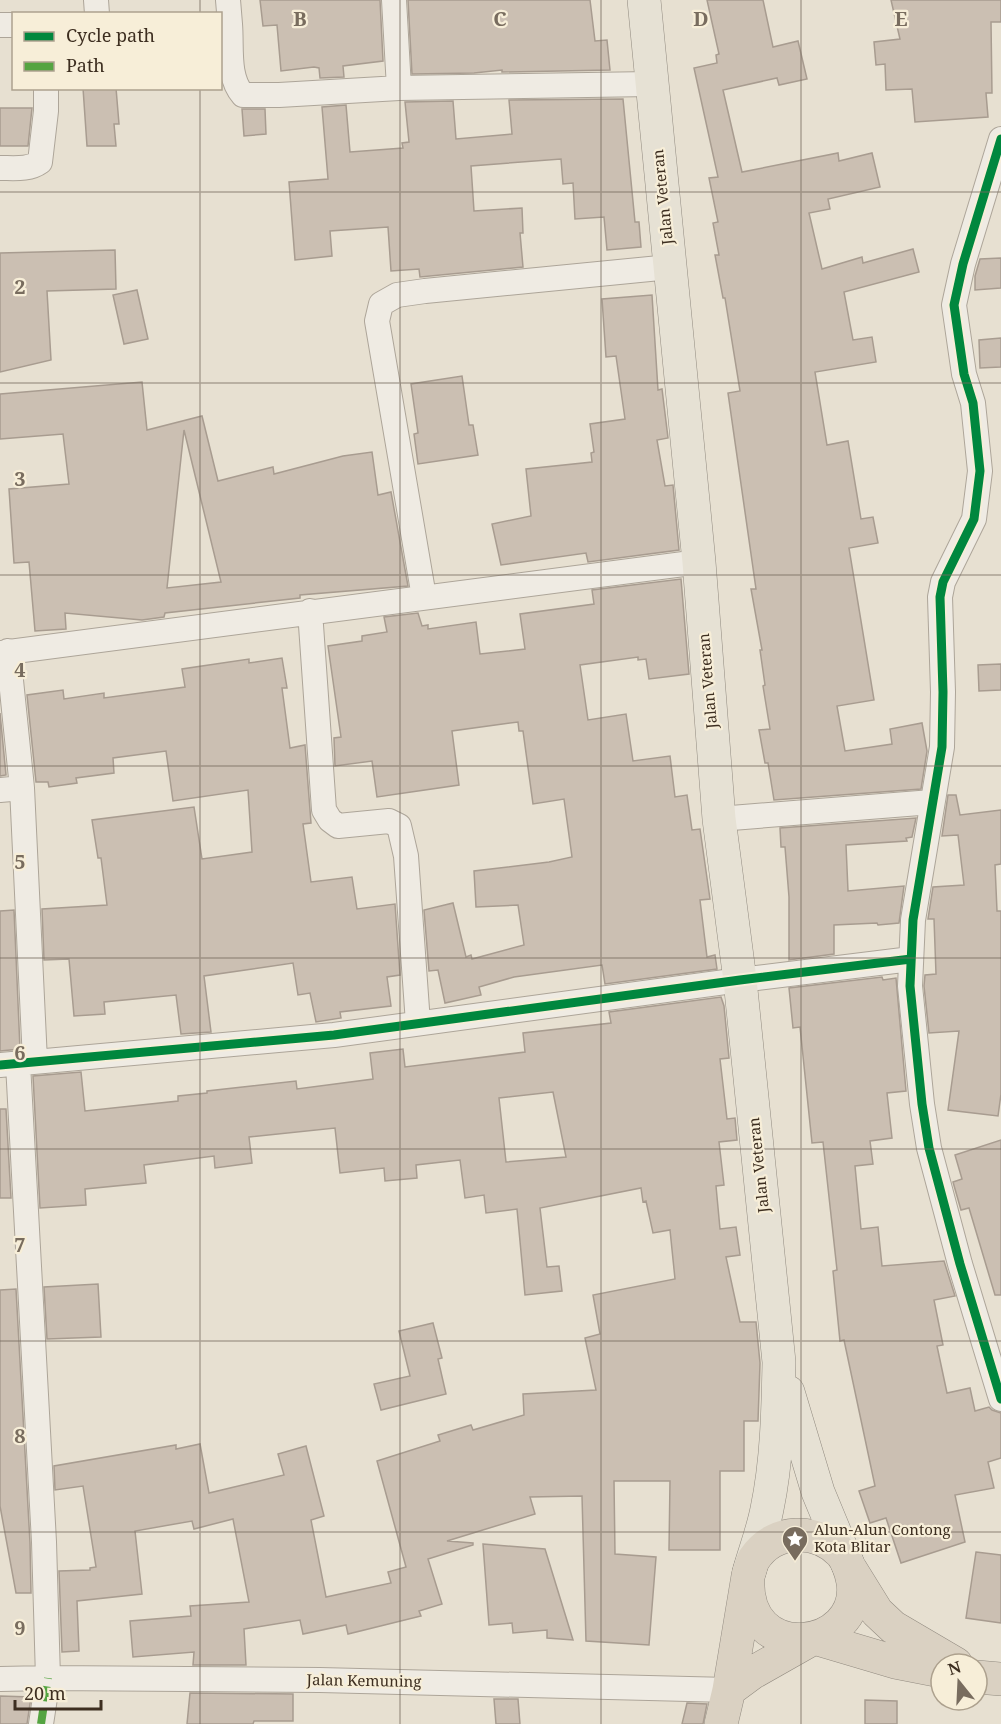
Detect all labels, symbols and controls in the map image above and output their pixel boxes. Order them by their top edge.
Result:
text: B [293,5,307,32]
text: C [493,5,507,32]
text: D [693,5,709,32]
text: E [894,5,908,32]
legend [12,12,222,90]
text: Cycle path [66,23,155,47]
text: Path [66,53,105,77]
street label: Jalan Veteran [647,148,677,247]
text: 2 [14,273,26,300]
text: 3 [14,465,26,492]
street label: Jalan Veteran [693,632,721,731]
text: 4 [14,656,26,683]
text: 5 [14,848,26,875]
text: 6 [14,1039,26,1066]
street label: Jalan Veteran [743,1116,773,1215]
text: 7 [14,1231,26,1258]
text: 8 [14,1422,26,1449]
place label: Alun-Alun Contong Kota Blitar [814,1519,951,1556]
place icon: Alun-Alun Contong Kota Blitar [780,1524,810,1562]
text: 9 [14,1614,26,1641]
north arrow [929,1652,989,1712]
text: N [945,1655,964,1680]
street label: Jalan Kemuning [306,1669,421,1691]
scale bar [15,1673,100,1711]
text: 20 m [24,1681,66,1705]

